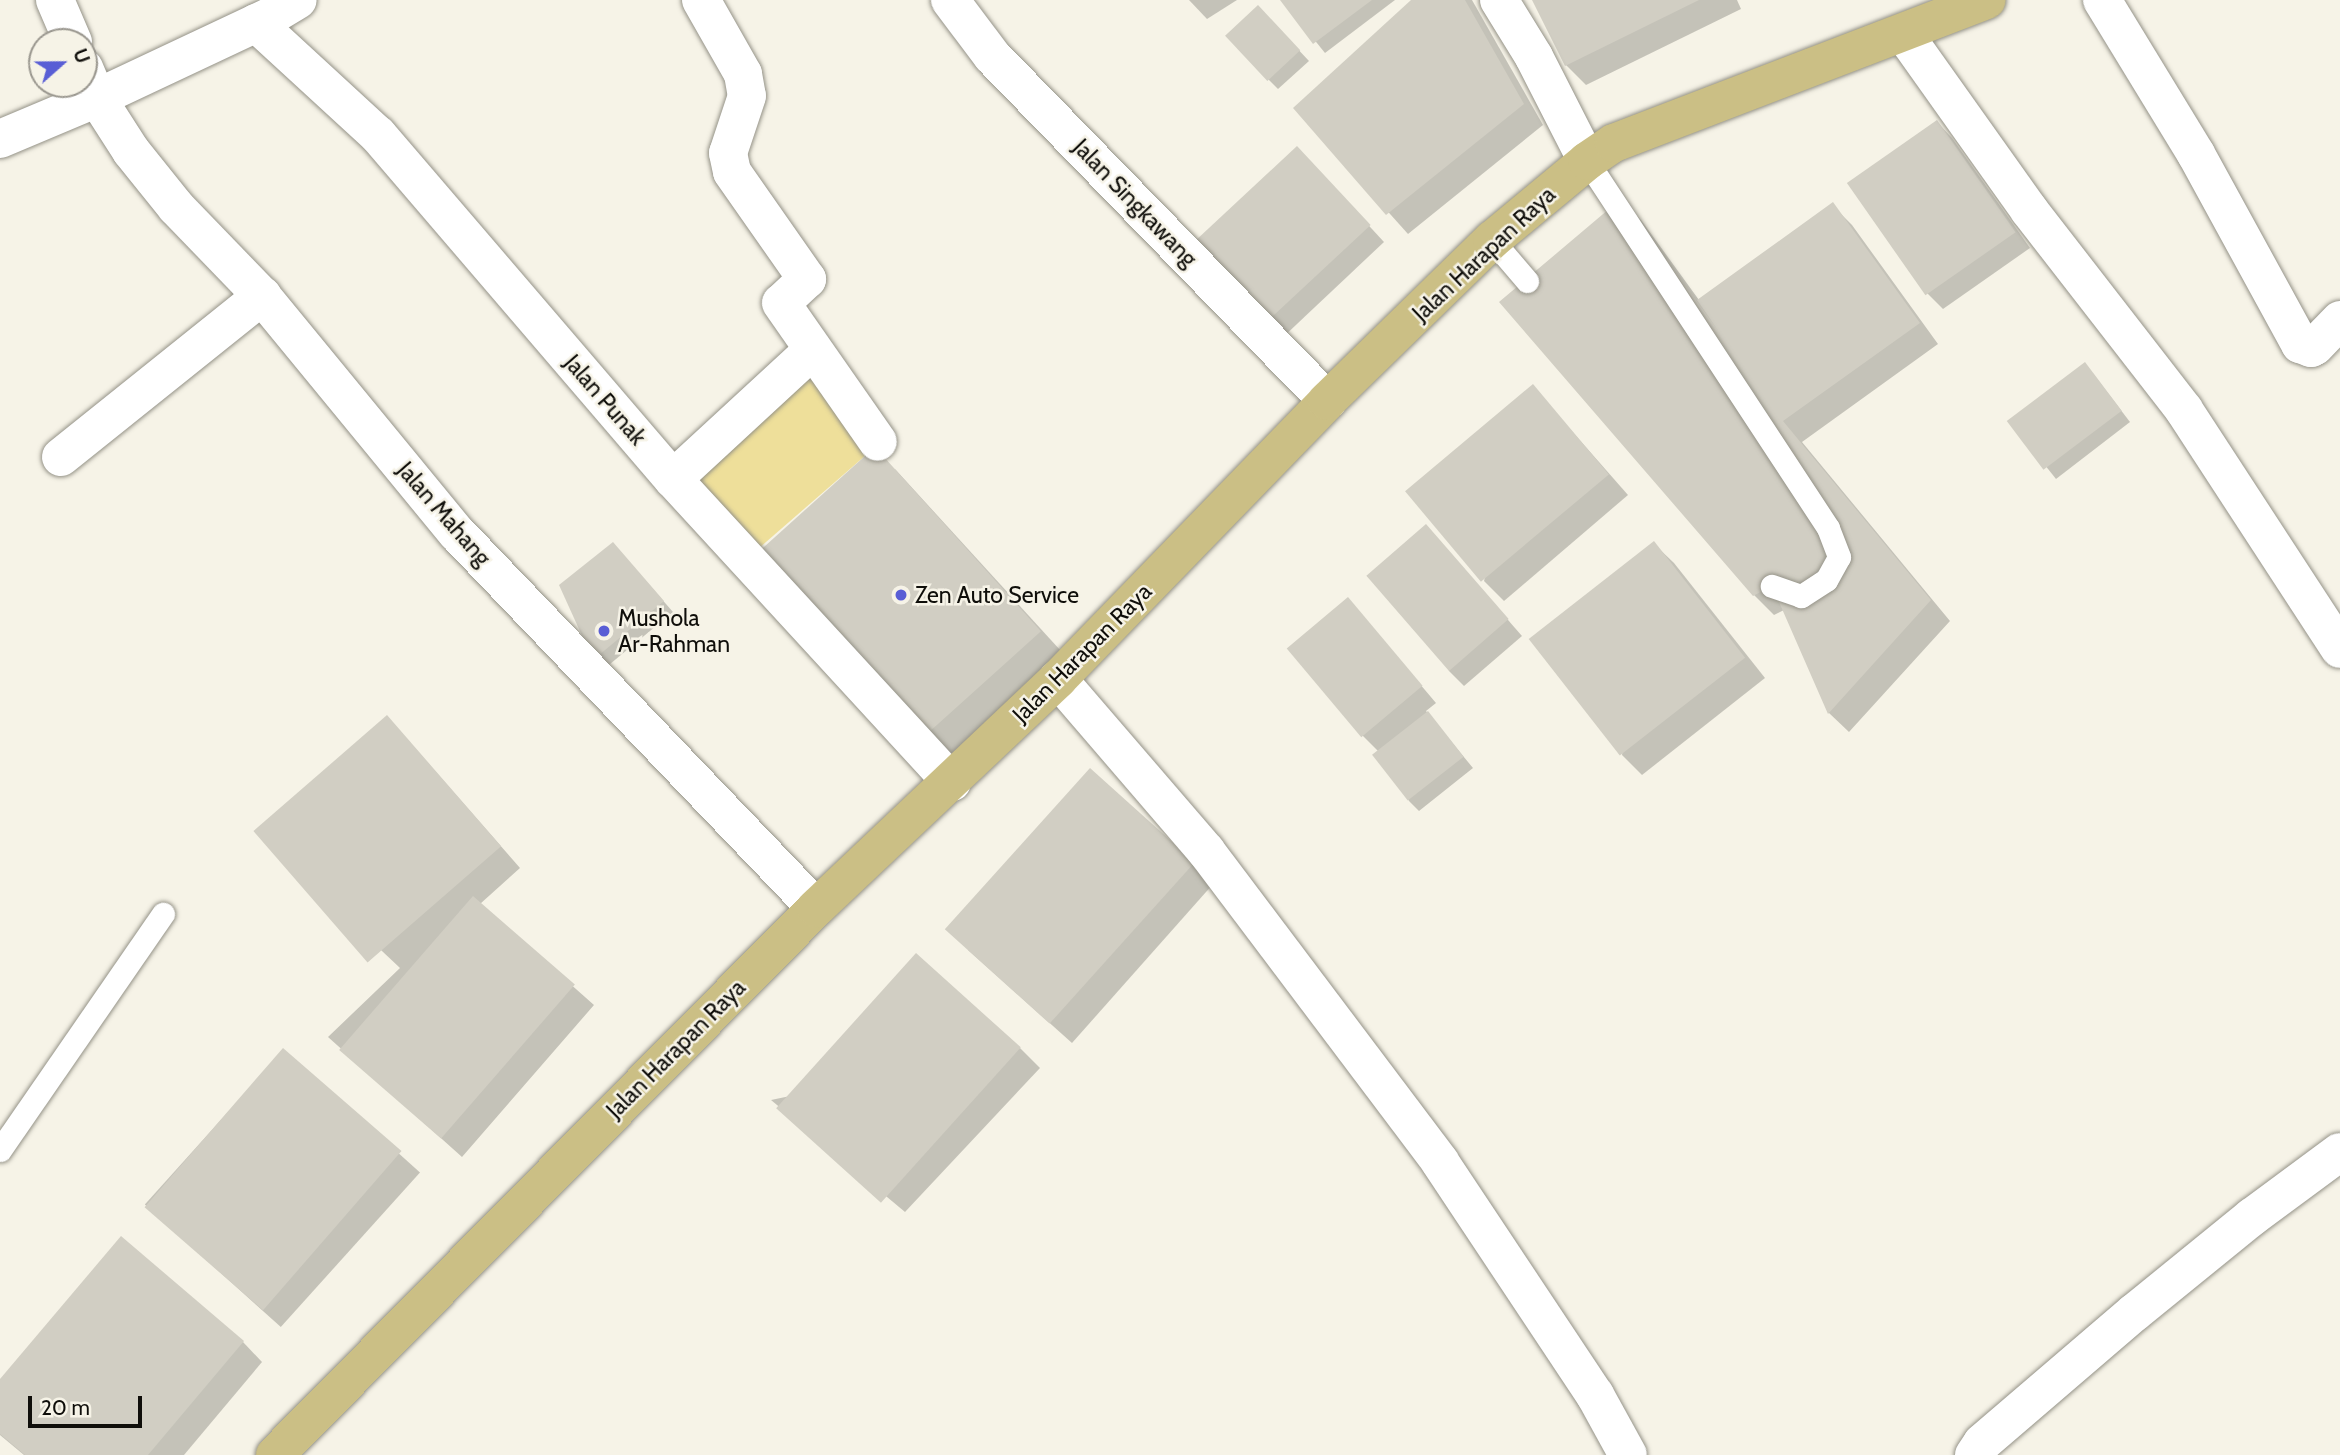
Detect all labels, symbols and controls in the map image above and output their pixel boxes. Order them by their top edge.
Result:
north arrow [28,28,98,98]
text: U [68,46,94,67]
street label: Jalan Singkawang [1067,134,1203,272]
street label: Jalan Harapan Raya [1407,181,1561,327]
street label: Jalan Punak [558,349,652,451]
street label: Jalan Mahang [391,456,497,572]
street label: Jalan Harapan Raya [1007,578,1157,728]
place label: Zen Auto Service [915,581,1079,609]
marker: Zen Auto Service [893,587,909,603]
place label: Mushola Ar-Rahman [618,604,730,658]
marker: Mushola Ar-Rahman [596,623,612,639]
street label: Jalan Harapan Raya [601,974,751,1124]
scale bar [32,1382,145,1426]
text: 20 m [41,1395,90,1420]

